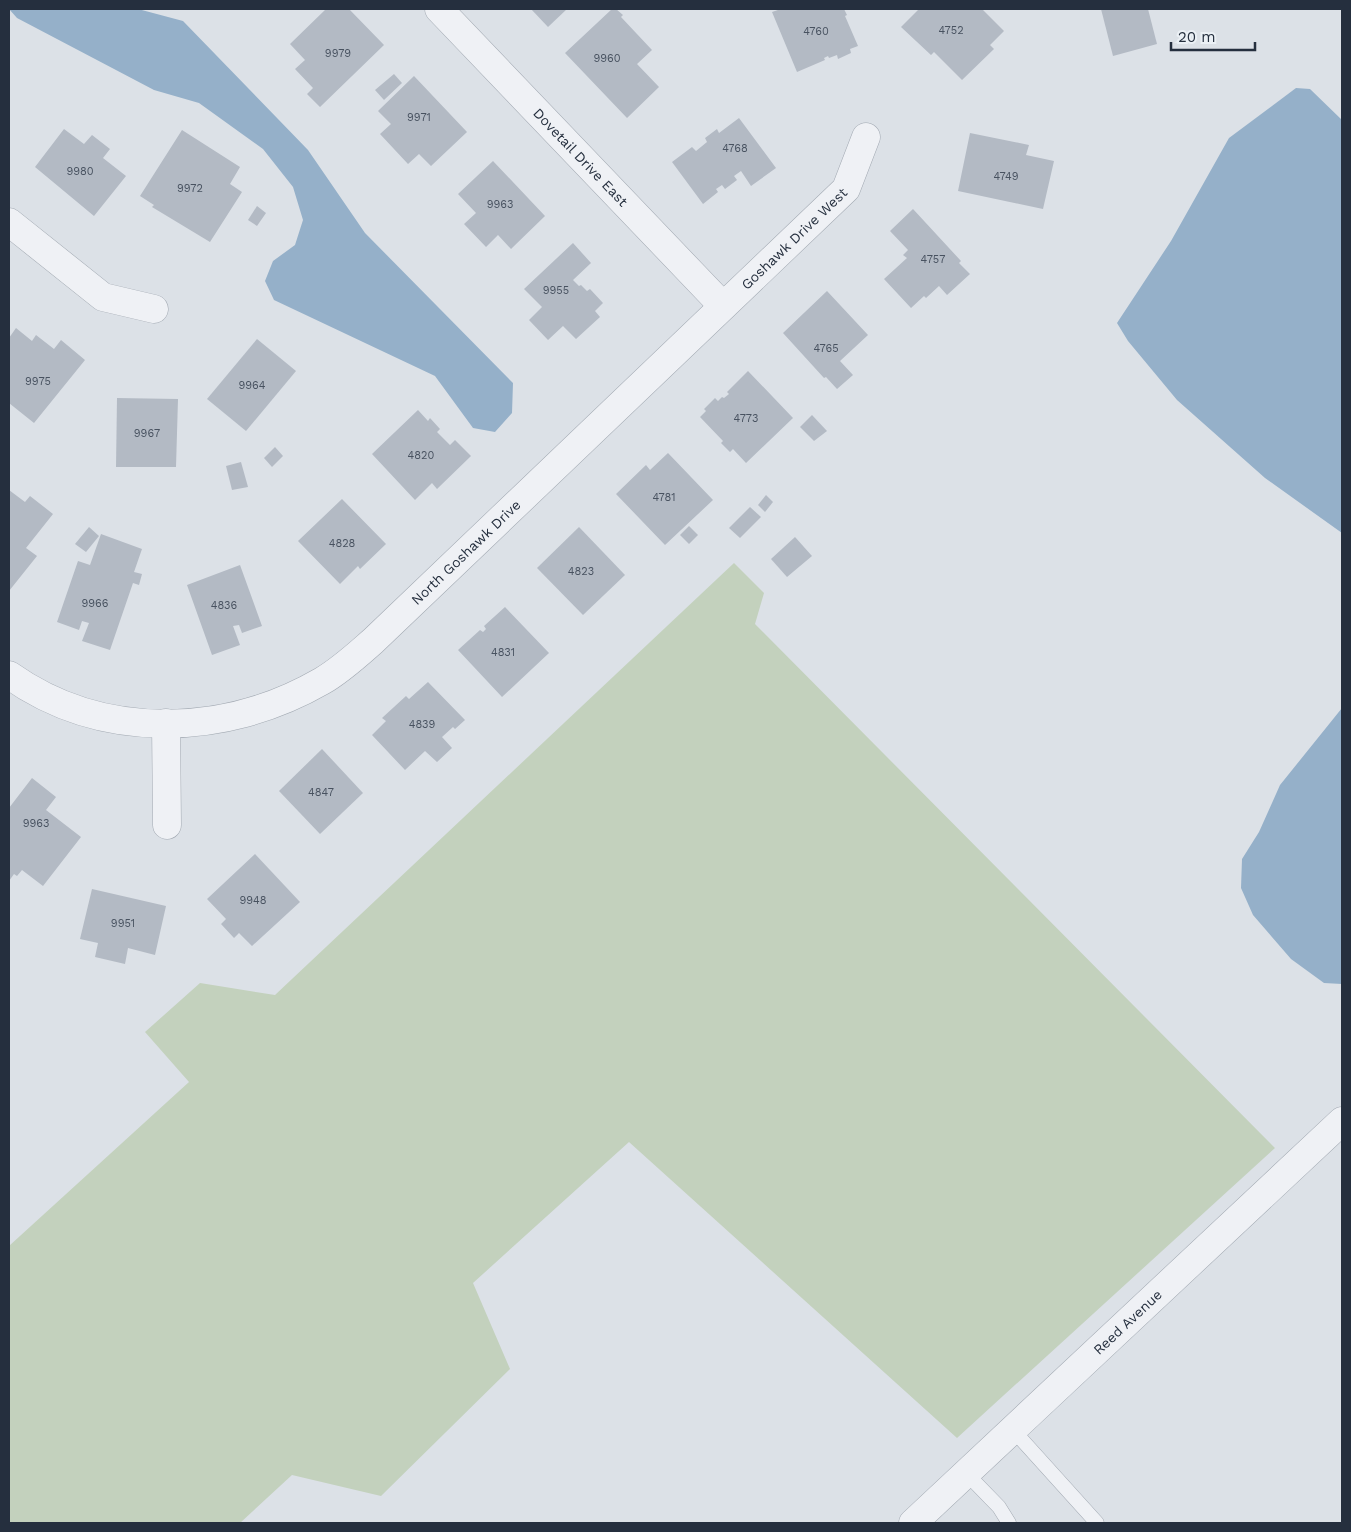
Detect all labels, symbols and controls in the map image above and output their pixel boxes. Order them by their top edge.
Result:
scale bar [1171,20,1255,52]
house number: 4752 [938,24,964,37]
house number: 4760 [803,25,829,38]
text: 20 m [1178,28,1216,46]
house number: 9979 [325,47,351,60]
house number: 9960 [593,52,621,65]
street label: Dovetail Drive East [530,105,631,210]
house number: 9971 [407,111,431,124]
house number: 4768 [722,142,748,155]
house number: 9980 [66,165,94,178]
house number: 4749 [993,170,1019,183]
house number: 9972 [177,182,203,195]
street label: Goshawk Drive West [738,184,850,293]
house number: 9963 [487,198,513,211]
house number: 4757 [921,253,945,266]
house number: 9955 [543,284,569,297]
house number: 4765 [813,342,839,355]
house number: 9975 [25,375,51,388]
house number: 9964 [239,379,266,392]
house number: 4773 [734,412,758,425]
house number: 9967 [134,427,160,440]
house number: 4820 [408,449,435,462]
house number: 4781 [652,491,676,504]
street label: North Goshawk Drive [408,497,524,608]
house number: 4828 [329,537,356,550]
house number: 4823 [568,565,594,578]
house number: 9966 [82,597,109,610]
house number: 4836 [211,599,237,612]
house number: 4831 [491,646,515,659]
house number: 4839 [409,718,435,731]
house number: 4847 [308,786,334,799]
house number: 9963 [23,817,49,830]
house number: 9948 [239,894,267,907]
house number: 9951 [111,917,135,930]
street label: Reed Avenue [1090,1286,1165,1358]

